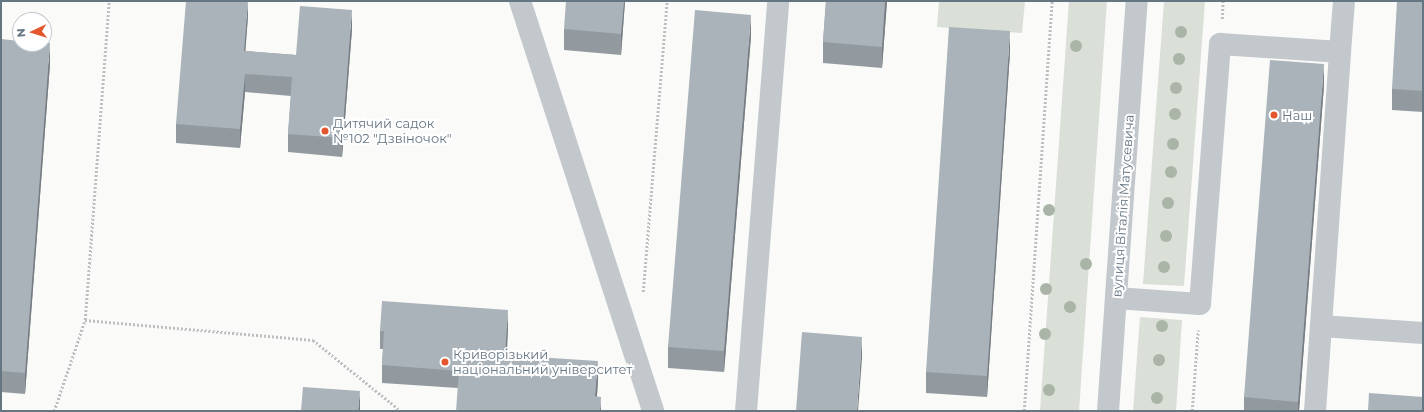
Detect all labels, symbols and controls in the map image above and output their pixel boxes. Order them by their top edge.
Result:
north arrow [12,12,52,52]
text: N [14,28,28,38]
place label: Наш [1282,107,1312,123]
marker: Наш [1269,110,1279,120]
street label: вулиця Віталія Матусевича [1109,114,1137,298]
place label: Дитячий садок №102 "Дзвіночок" [333,116,452,147]
marker: Дитячий садок №102 "Дзвіночок" [320,126,330,136]
place label: Криворізький національний університет [453,347,632,378]
marker: Криворізький національний університет [440,357,450,367]

